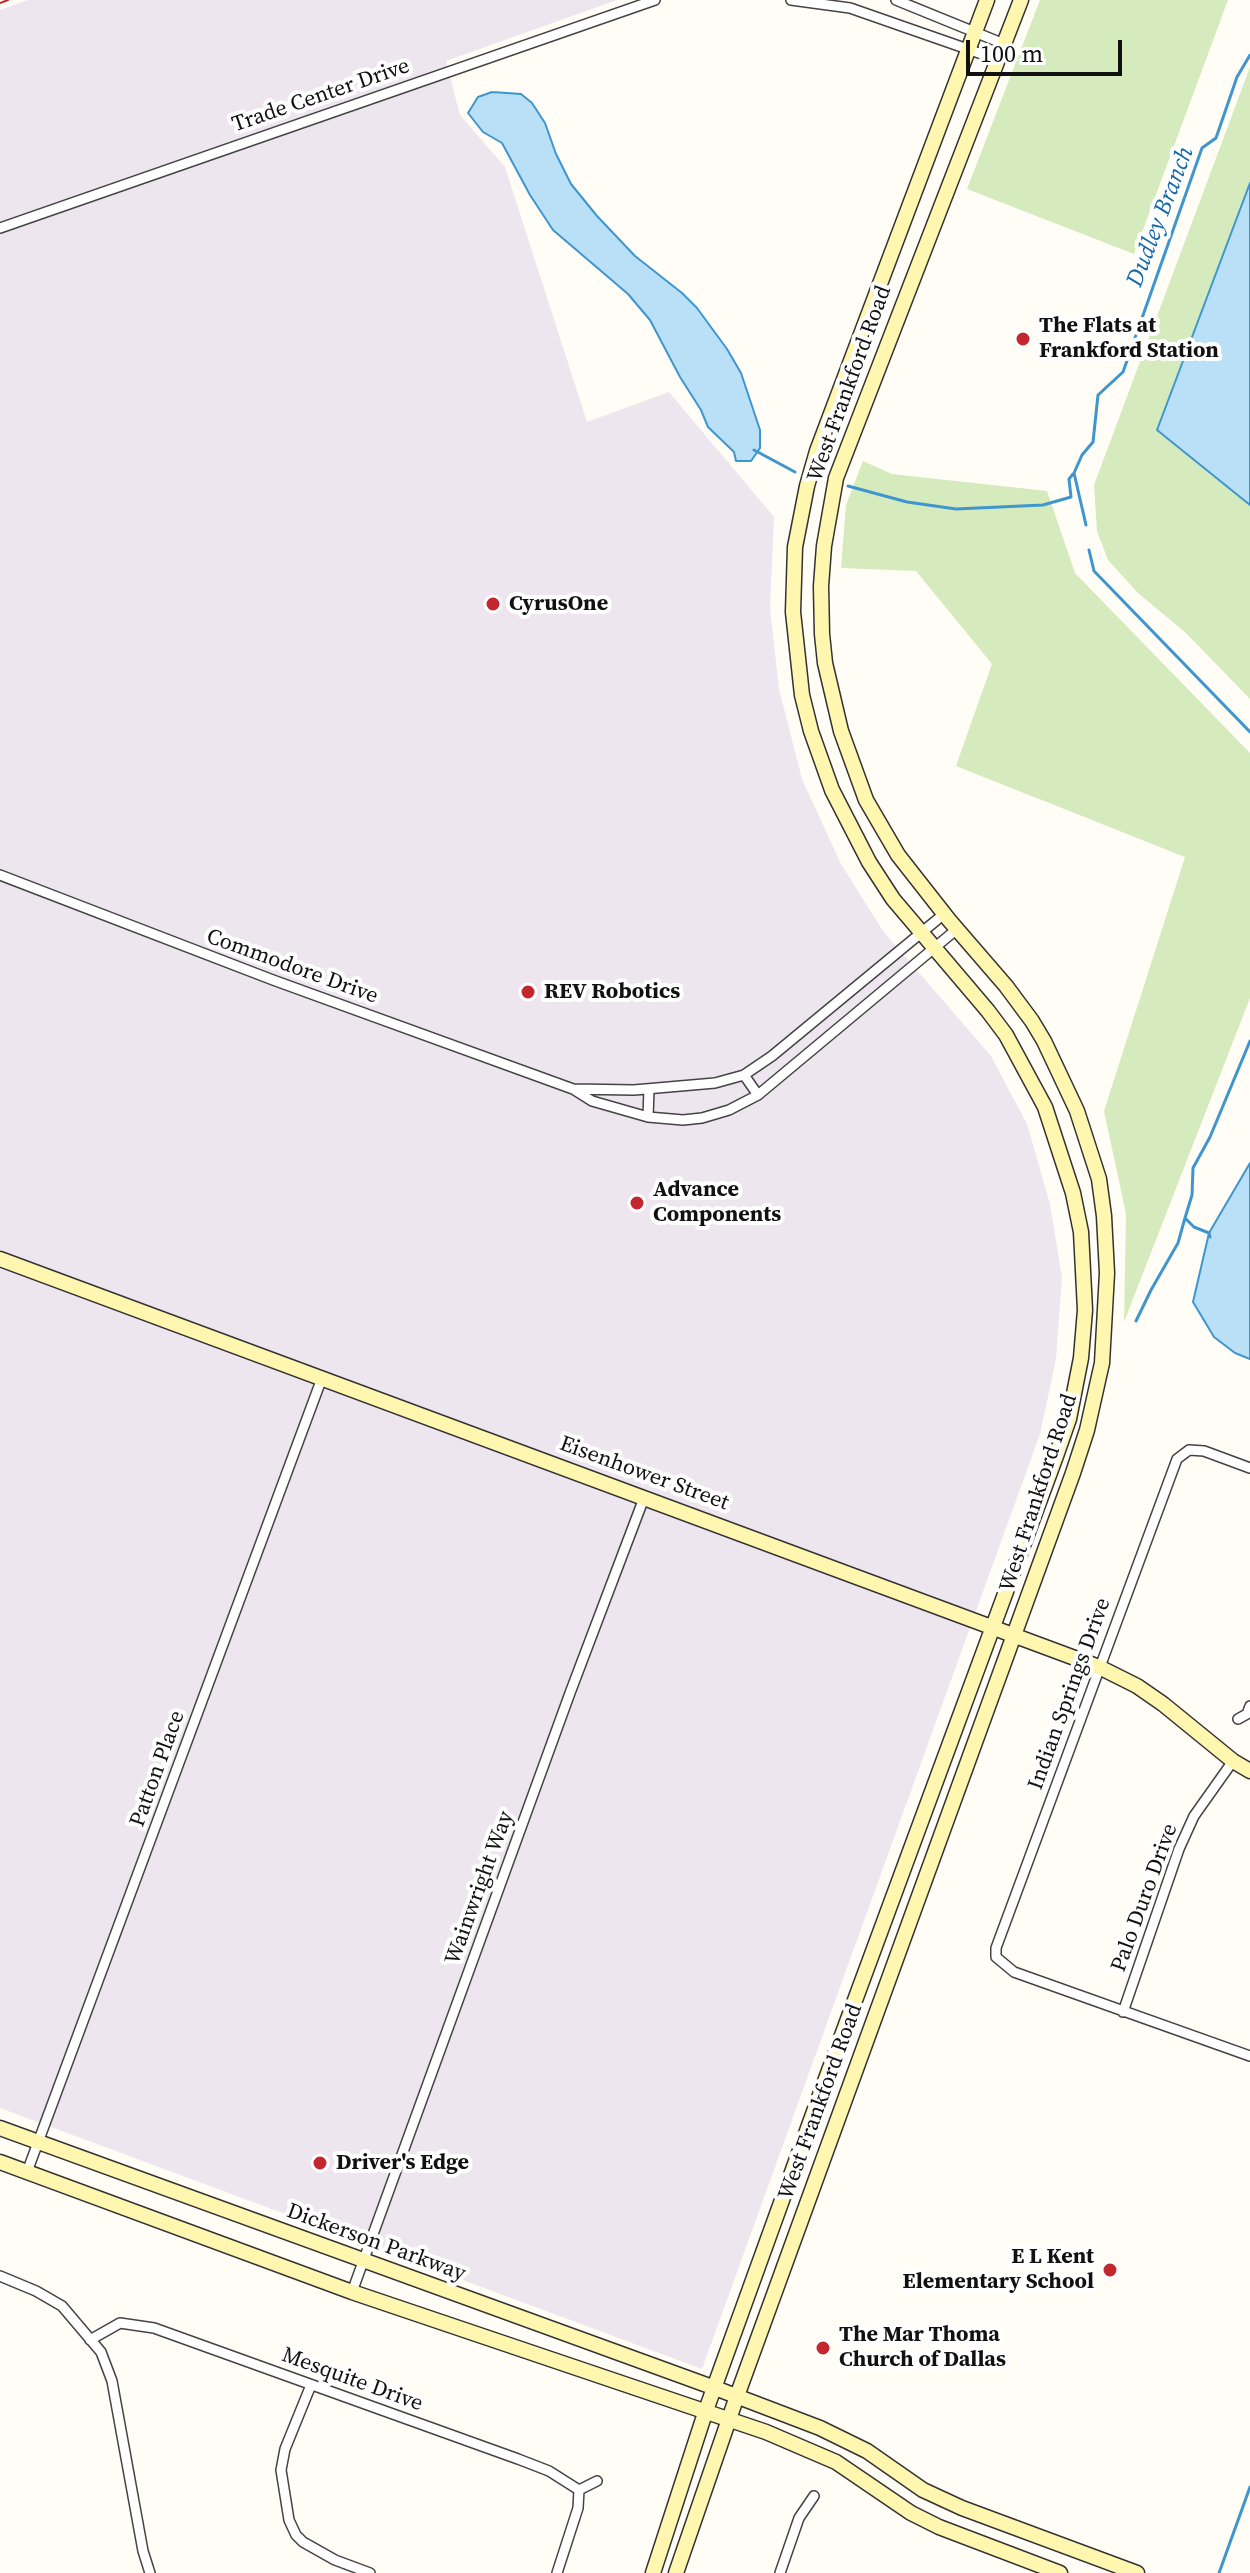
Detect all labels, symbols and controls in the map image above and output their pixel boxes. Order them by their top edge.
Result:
scale bar [970,24,1126,74]
text: 100 m [980,37,1043,70]
street label: Trade Center Drive [229,53,413,139]
water label: Dudley Branch [1121,143,1201,291]
street label: West Frankford Road [802,282,898,486]
place label: The Flats at Frankford Station [1039,313,1219,364]
marker: The Flats at Frankford Station [1014,330,1032,348]
place label: CyrusOne [509,591,608,617]
marker: CyrusOne [484,595,502,613]
street label: Commodore Drive [203,924,381,1010]
place label: REV Robotics [544,979,680,1005]
marker: REV Robotics [519,983,537,1001]
place label: Advance Components [653,1177,781,1228]
marker: Advance Components [628,1194,646,1212]
street label: West Frankford Road [995,1391,1083,1595]
street label: Eisenhower Street [556,1431,732,1517]
street label: Indian Springs Drive [1023,1594,1117,1794]
street label: Patton Place [125,1707,191,1831]
street label: Wainwright Way [440,1808,520,1968]
street label: Palo Duro Drive [1106,1820,1184,1976]
street label: West Frankford Road [773,2000,869,2204]
place label: Driver's Edge [336,2150,469,2176]
marker: Driver's Edge [311,2154,329,2172]
street label: Dickerson Parkway [283,2198,469,2288]
place label: E L Kent Elementary School [903,2244,1094,2296]
marker: E L Kent Elementary School [1101,2261,1119,2279]
place label: The Mar Thoma Church of Dallas [839,2322,1006,2374]
marker: The Mar Thoma Church of Dallas [814,2339,832,2357]
street label: Mesquite Drive [278,2342,426,2418]

